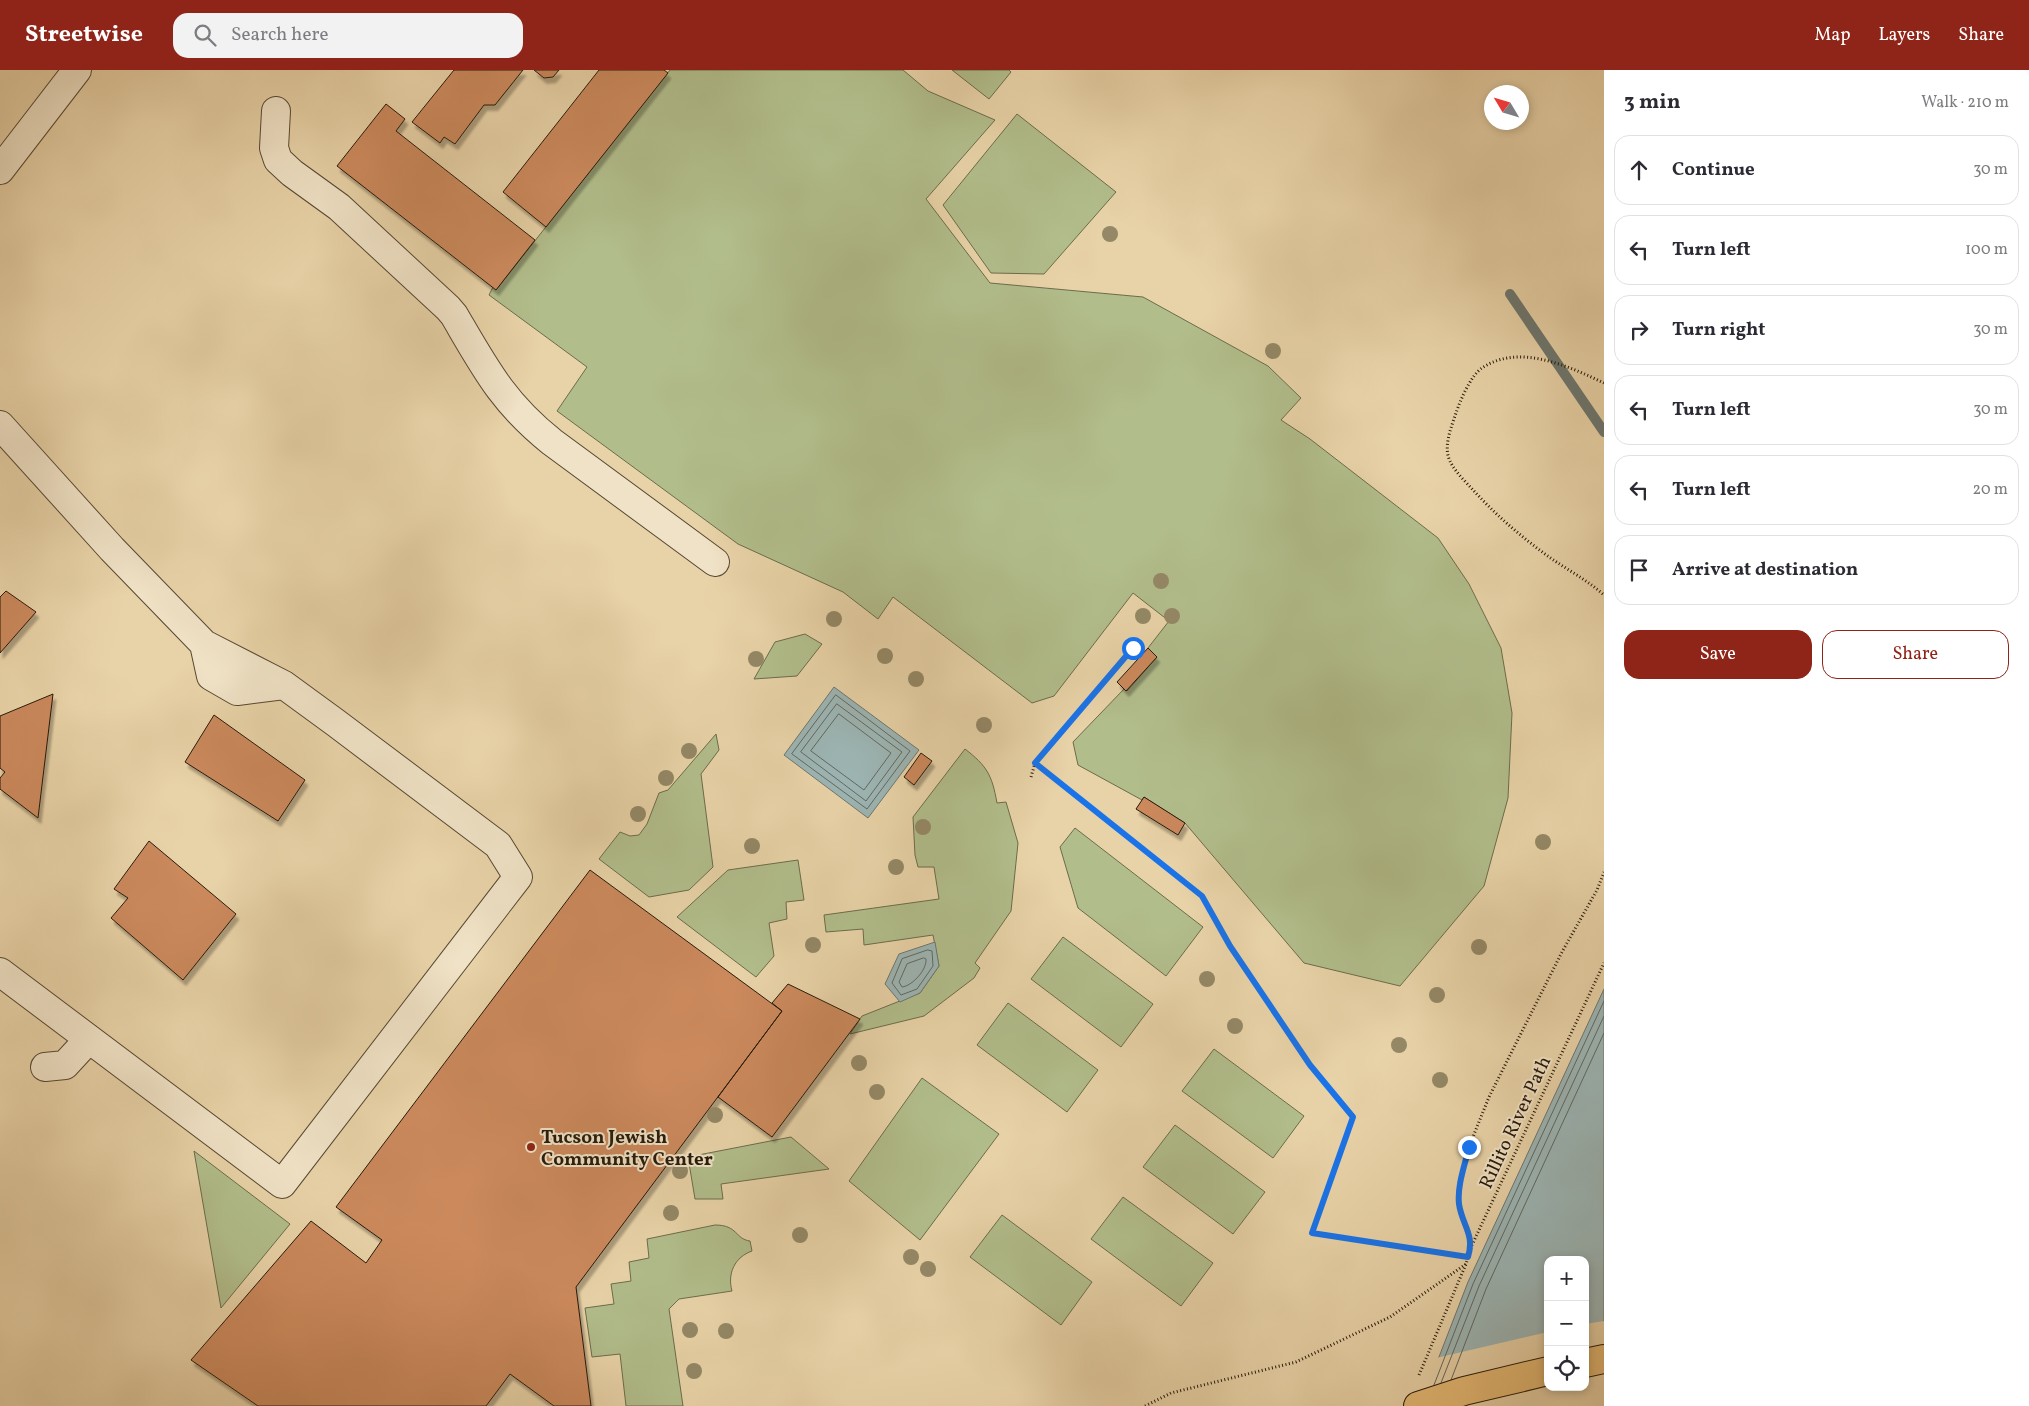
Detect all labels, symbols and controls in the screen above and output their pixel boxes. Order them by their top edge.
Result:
search box [173,13,523,58]
text: Streetwise [25,18,143,52]
icon: search [191,21,219,49]
text: Search here [231,22,328,48]
text: Map [1814,23,1850,48]
text: Layers [1878,23,1930,48]
text: Share [1958,23,2004,48]
north arrow [1484,85,1529,130]
text: 3 min [1624,88,1680,117]
text: Walk · 210 m [1921,92,2009,114]
icon: ahead [1625,156,1653,184]
text: Continue [1672,157,1755,183]
text: 30 m [1973,159,2008,181]
icon: left [1625,236,1653,264]
text: Turn left [1672,237,1751,263]
text: 100 m [1965,239,2008,261]
icon: right [1625,316,1653,344]
text: Turn right [1672,317,1765,343]
text: 30 m [1973,319,2008,341]
icon: left [1625,396,1653,424]
text: Turn left [1672,397,1751,423]
text: 30 m [1973,399,2008,421]
icon: left [1625,476,1653,504]
text: Turn left [1672,477,1751,503]
text: 20 m [1973,479,2008,501]
icon: arrive [1625,556,1653,584]
text: Arrive at destination [1672,557,1858,583]
button: Save [1624,630,1812,679]
button: Share [1822,630,2009,679]
route start [1122,637,1145,660]
street label: Rillito River Path [1474,1052,1558,1193]
place label: Tucson Jewish Community Center [541,1125,713,1173]
route end [1458,1136,1481,1159]
marker: Tucson Jewish Community Center [525,1141,537,1153]
map controls [1544,1256,1589,1391]
button: + [1544,1256,1589,1301]
button: − [1544,1301,1589,1346]
button: locate [1544,1346,1589,1391]

